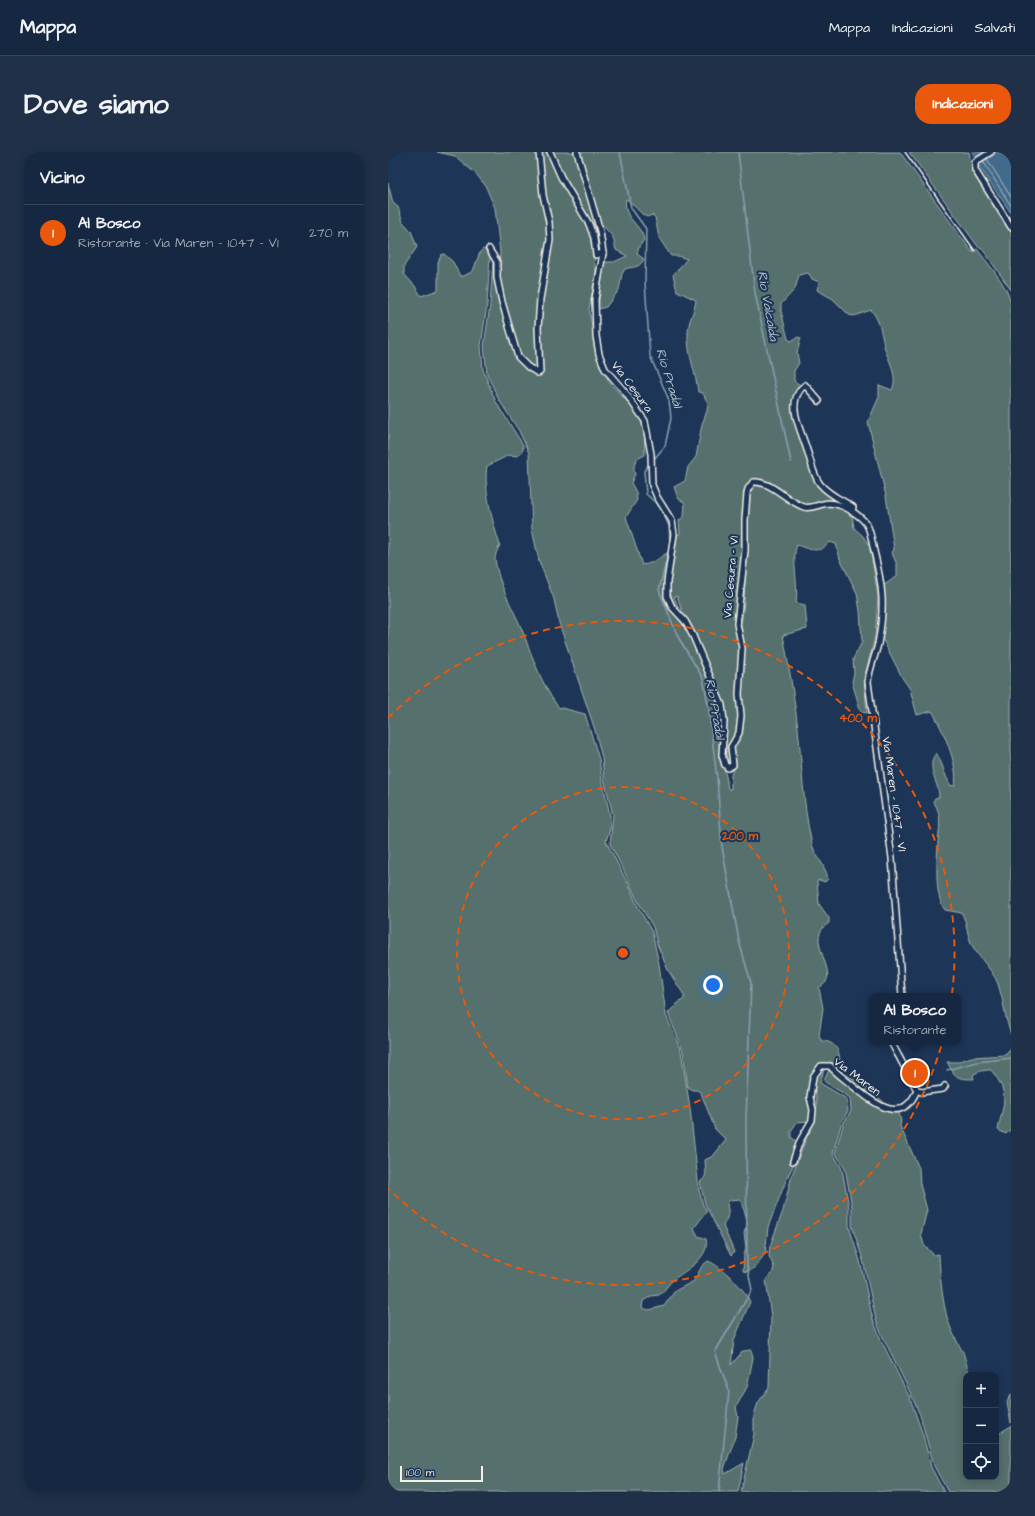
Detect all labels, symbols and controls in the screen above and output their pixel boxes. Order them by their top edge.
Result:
text: Mappa [20,14,76,41]
text: Mappa [829,18,870,38]
text: Indicazioni [892,18,953,38]
text: Salvati [975,18,1015,38]
button: Indicazioni [915,84,1011,124]
text: Dove siamo [24,85,169,124]
text: Vicino [40,166,85,190]
text: Al Bosco [78,213,141,234]
text: 1 [52,224,54,242]
text: 270 m [309,224,348,242]
text: Ristorante · Via Maren - 1047 - V1 [78,234,279,252]
water label: Rio Valcalda [753,270,783,344]
water label: Rio Pradàl [651,346,687,412]
street label: Via Cesura [607,358,657,416]
street label: Via Cesura - V1 [719,535,743,619]
water label: Rio Pradàl [701,677,730,743]
text: 400 m [839,710,877,727]
street label: Via Maren - 1047 - V1 [878,735,911,853]
text: 200 m [721,828,759,845]
centre of rings [616,946,630,960]
your location [703,975,723,995]
popup [869,993,961,1045]
text: Al Bosco [884,1000,946,1021]
text: Ristorante [884,1021,946,1039]
street label: Via Maren [830,1054,884,1100]
pin: 1 [902,1058,928,1088]
map controls [963,1372,999,1480]
button: + [963,1372,999,1408]
button: − [963,1408,999,1444]
button: locate [963,1444,999,1480]
scale bar [400,1464,483,1483]
text: 100 m [406,1465,434,1480]

